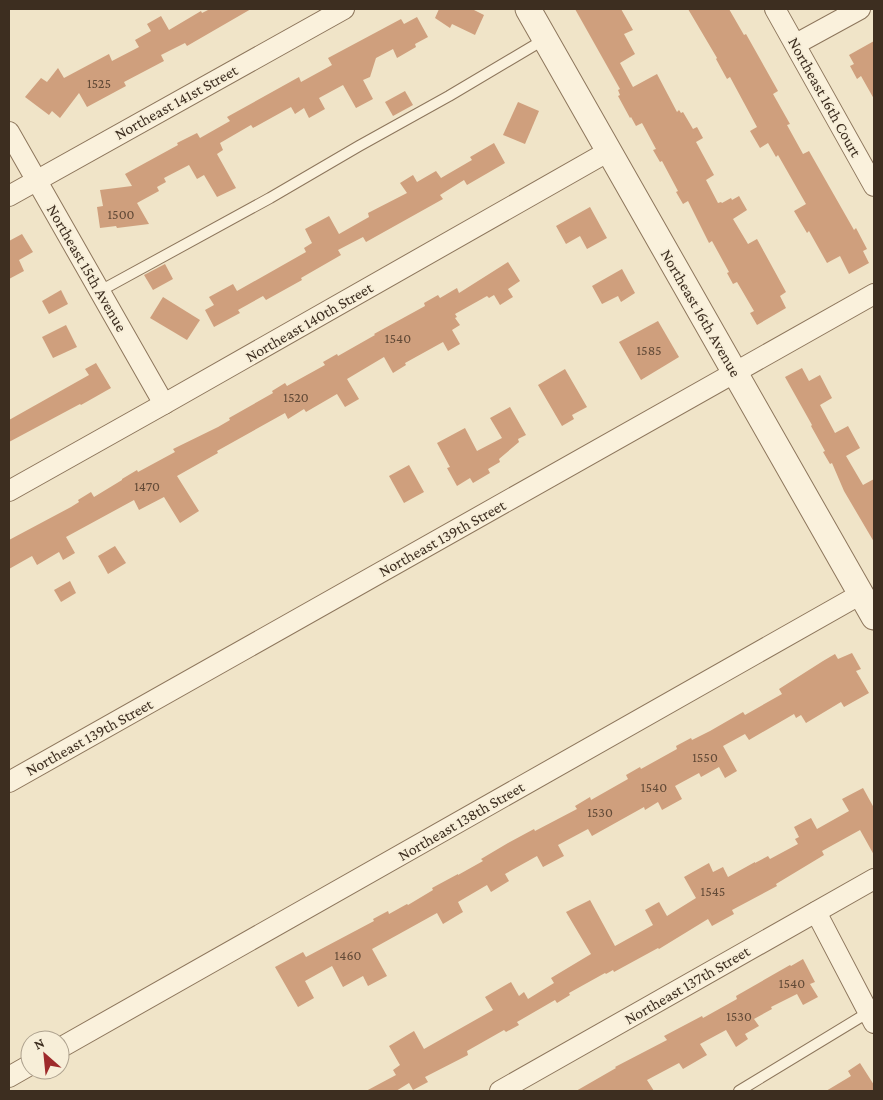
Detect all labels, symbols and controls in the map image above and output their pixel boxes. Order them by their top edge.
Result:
street label: Northeast 16th Court [785,34,865,160]
street label: Northeast 141st Street [112,61,241,143]
house number: 1525 [87,75,111,91]
street label: Northeast 15th Avenue [44,202,130,334]
house number: 1500 [107,206,135,222]
street label: Northeast 16th Avenue [658,246,744,380]
street label: Northeast 140th Street [242,278,376,365]
house number: 1540 [385,330,411,346]
house number: 1585 [636,342,662,358]
house number: 1520 [283,389,309,405]
house number: 1470 [134,478,160,494]
street label: Northeast 139th Street [376,496,509,580]
street label: Northeast 139th Street [23,695,156,779]
house number: 1550 [692,749,718,765]
street label: Northeast 138th Street [395,778,528,864]
house number: 1540 [641,779,667,795]
house number: 1530 [587,804,613,820]
house number: 1545 [701,883,725,899]
street label: Northeast 137th Street [622,942,753,1028]
house number: 1460 [335,947,361,963]
house number: 1540 [779,975,805,991]
house number: 1530 [726,1008,752,1024]
north arrow [20,1030,70,1080]
text: N [31,1034,47,1053]

